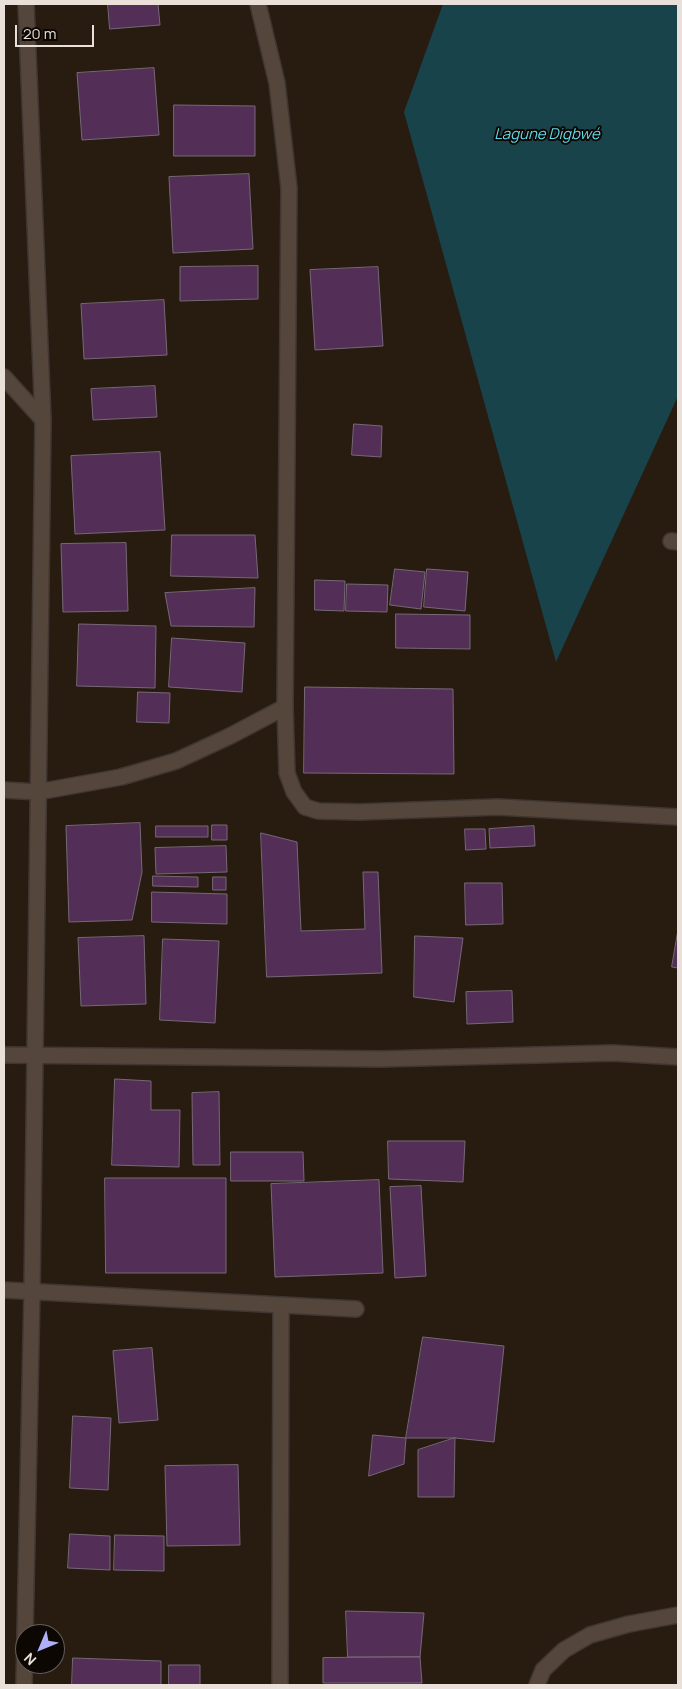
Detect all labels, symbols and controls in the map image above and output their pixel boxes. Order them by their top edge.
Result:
scale bar [18,15,96,47]
text: 20 m [23,23,56,44]
water label: Lagune Digbwé [494,126,600,144]
north arrow [15,1624,65,1674]
text: N [19,1649,40,1670]

